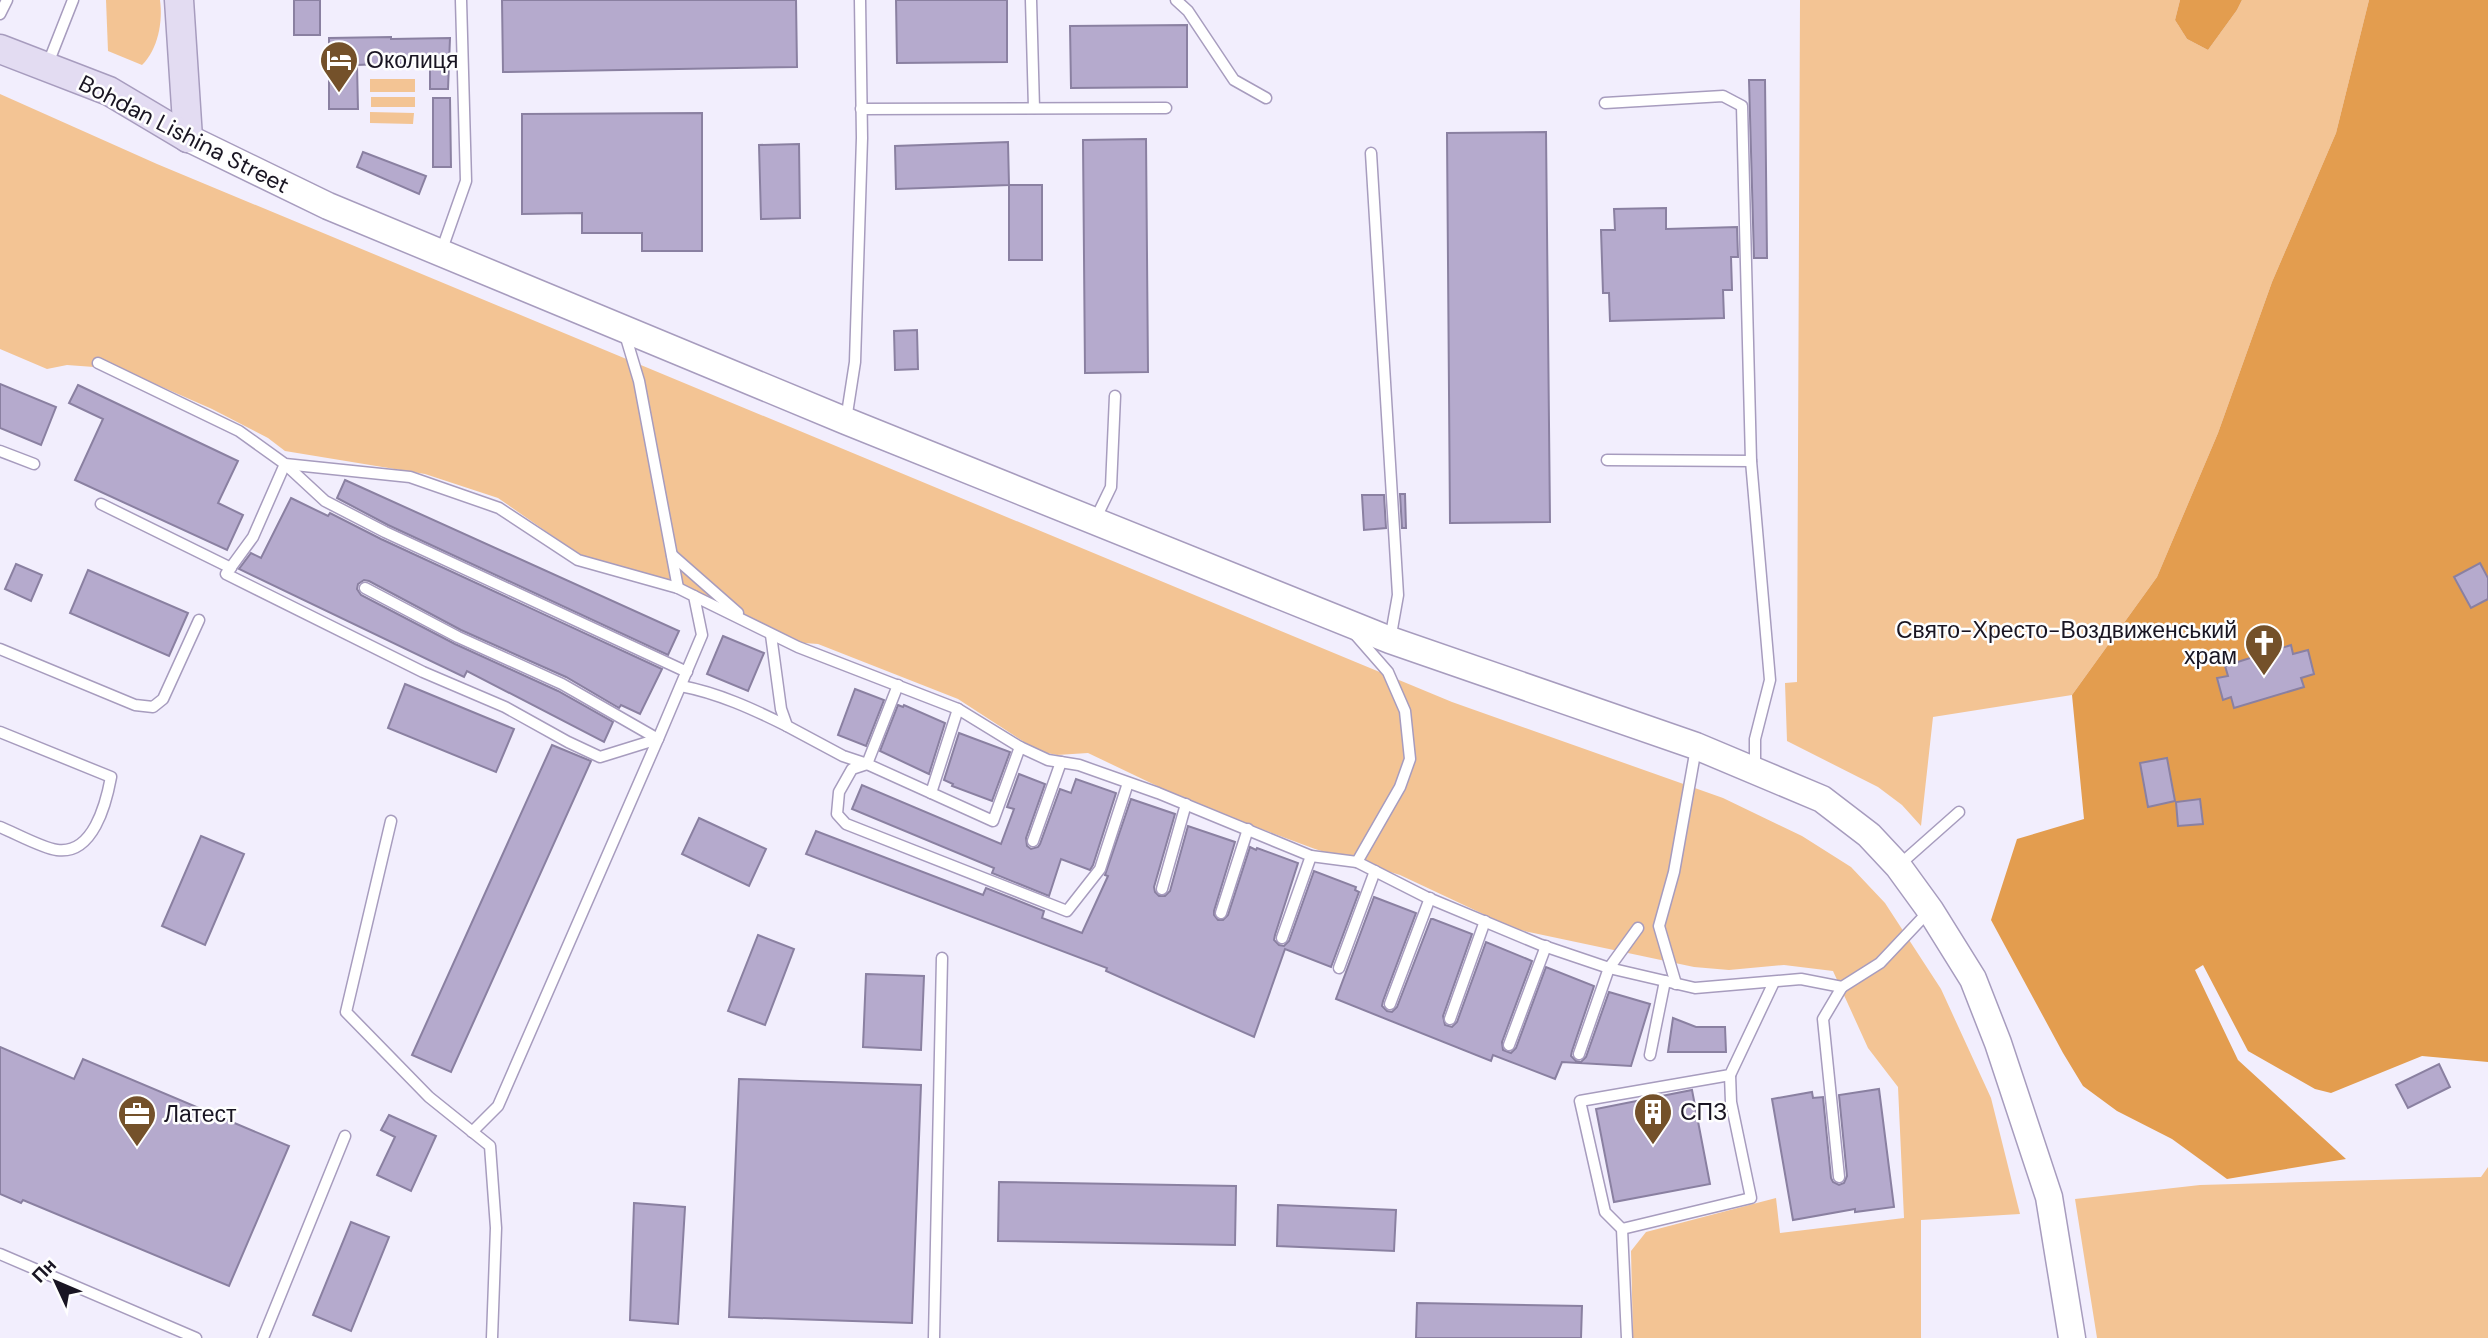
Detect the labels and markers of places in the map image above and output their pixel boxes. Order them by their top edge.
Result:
hotel icon: Околиця [318,39,360,94]
place label: Околиця [366,45,458,75]
place label: Свято-Хресто-Воздвиженський храм [1896,615,2237,671]
church icon: Свято-Хресто-Воздвиженський храм [2243,622,2285,677]
building icon: СПЗ [1632,1091,1674,1146]
office icon: Латест [116,1093,158,1148]
place label: СПЗ [1680,1097,1727,1127]
place label: Латест [164,1099,237,1129]

